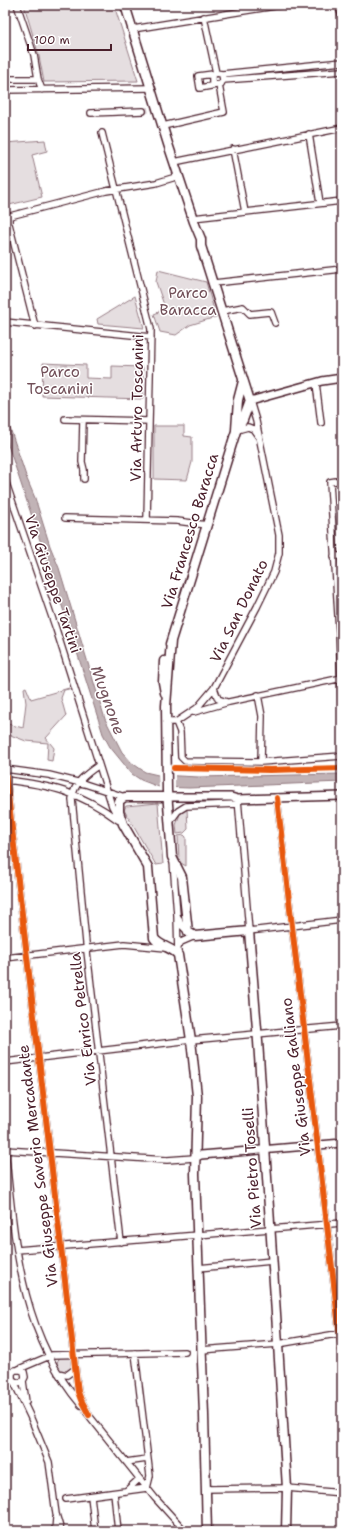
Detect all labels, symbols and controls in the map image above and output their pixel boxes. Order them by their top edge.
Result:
scale bar [28,26,111,52]
text: 100 m [34,32,70,48]
park label: Parco Baracca [159,283,217,320]
street label: Via Arturo Toscanini [126,334,148,482]
park label: Parco Toscanini [27,362,93,399]
street label: Via Francesco Baracca [157,450,223,611]
street label: Via Giuseppe Tartini [20,512,86,656]
street label: Via San Donato [205,556,273,666]
water label: Mugnone [86,662,130,738]
street label: Via Enrico Petrella [65,950,101,1087]
street label: Via Giuseppe Galliano [276,997,316,1157]
street label: Via Giuseppe Saverio Mercadante [13,1044,63,1288]
street label: Via Pietro Toselli [238,1107,266,1229]

